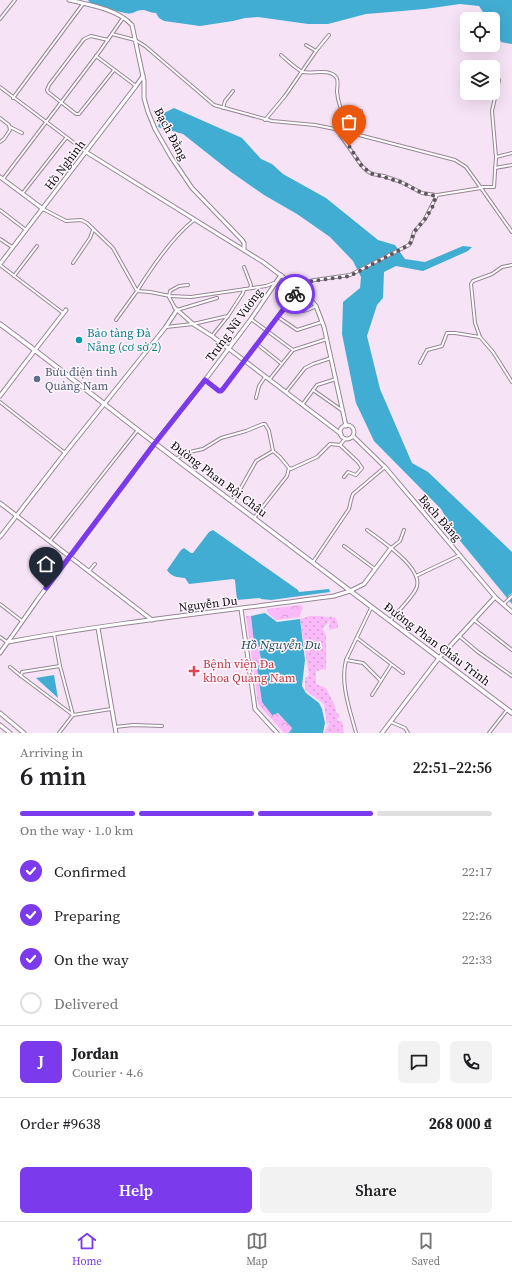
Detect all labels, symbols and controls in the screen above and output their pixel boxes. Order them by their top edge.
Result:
map controls [460,12,500,100]
button: locate [460,12,500,52]
button: layers [460,60,500,100]
street label: Bạch Đằng [150,105,192,163]
pin [332,105,366,146]
icon: bag [338,111,360,133]
street label: Hồ Nghinh [41,137,89,193]
courier [275,274,315,314]
icon: bike [284,283,306,305]
street label: Trưng Nữ Vương [202,285,266,365]
place label: Bảo tàng Đà Nẵng (cơ sở 2) [87,325,162,355]
marker: Bảo tàng Đà Nẵng (cơ sở 2) [74,335,84,345]
place label: Bưu điện tỉnh Quảng Nam [45,364,118,394]
marker: Bưu điện tỉnh Quảng Nam [32,374,42,384]
street label: Đường Phan Bội Châu [167,437,271,521]
street label: Bạch Đằng [415,491,465,545]
pin [29,547,63,588]
icon: home [35,553,57,575]
street label: Nguyễn Du [178,592,238,616]
street label: Đường Phan Châu Trinh [381,599,493,689]
water label: Hồ Nguyễn Du [240,636,322,653]
place label: Bệnh viện Đa khoa Quảng Nam [203,656,296,686]
marker: Bệnh viện Đa khoa Quảng Nam [188,665,200,677]
text: Arriving in [20,744,83,761]
text: 22:51–22:56 [413,757,492,778]
text: 6 min [20,758,87,794]
text: On the way · 1.0 km [20,822,133,839]
icon: check [20,860,42,882]
text: Confirmed [54,861,126,882]
text: 22:17 [462,863,492,880]
icon: check [20,904,42,926]
text: Preparing [54,905,120,926]
text: 22:26 [462,907,492,924]
icon: check [20,948,42,970]
text: On the way [54,949,129,970]
text: 22:33 [462,951,492,968]
text: Delivered [54,993,118,1014]
button: chat [398,1041,440,1083]
button: phone [450,1041,492,1083]
text: Jordan [72,1043,119,1064]
text: J [38,1051,44,1072]
text: Courier · 4.6 [72,1064,143,1081]
text: Order #9638 [20,1113,101,1134]
text: 268 000 ₫ [429,1113,492,1134]
button: Help [20,1167,252,1213]
button: Share [260,1167,492,1213]
tab: Home [72,1230,102,1269]
tab: Map [246,1230,268,1269]
tab: Saved [412,1230,440,1269]

